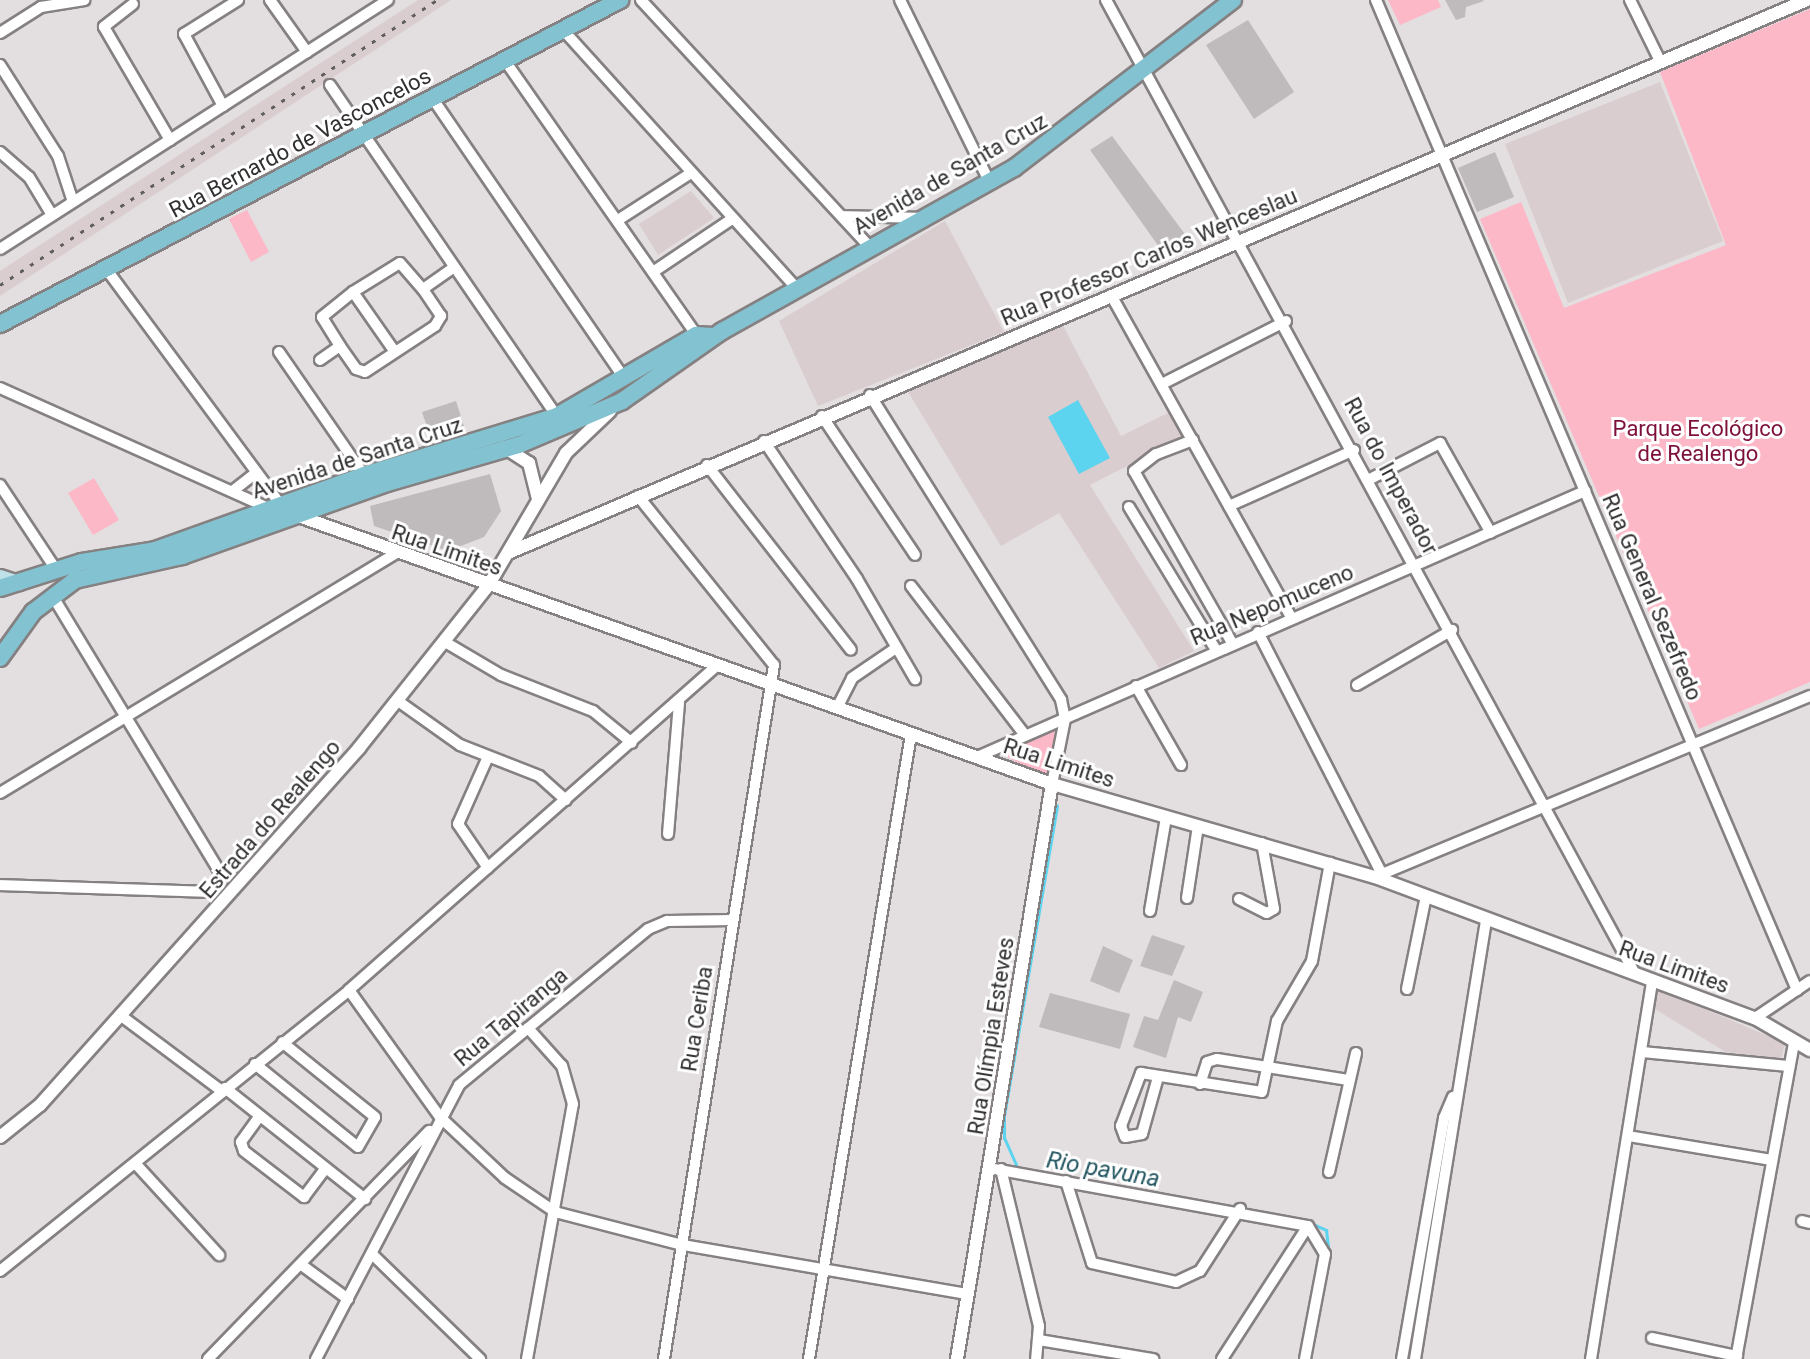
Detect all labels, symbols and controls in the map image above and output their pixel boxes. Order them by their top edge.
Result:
street label: Rua Bernardo de Vasconcelos [165,63,435,223]
street label: Avenida de Santa Cruz [848,108,1052,240]
street label: Rua Professor Carlos Wenceslau [997,182,1301,332]
street label: Rua do Imperador [1338,393,1444,559]
street label: Avenida de Santa Cruz [249,412,465,504]
park label: Parque Ecológico de Realengo [1613,415,1783,466]
street label: Rua General Sezefredo [1596,490,1708,704]
street label: Rua Limites [388,519,506,581]
street label: Rua Nepomuceno [1186,559,1358,651]
street label: Rua Limites [1000,733,1118,793]
street label: Estrada do Realengo [194,734,346,904]
street label: Rua Olímpia Esteves [962,935,1020,1137]
street label: Rua Limites [1615,935,1733,999]
street label: Rua Tapiranga [449,962,573,1072]
street label: Rua Ceriba [676,964,718,1074]
water label: Rio pavuna [1044,1146,1162,1194]

